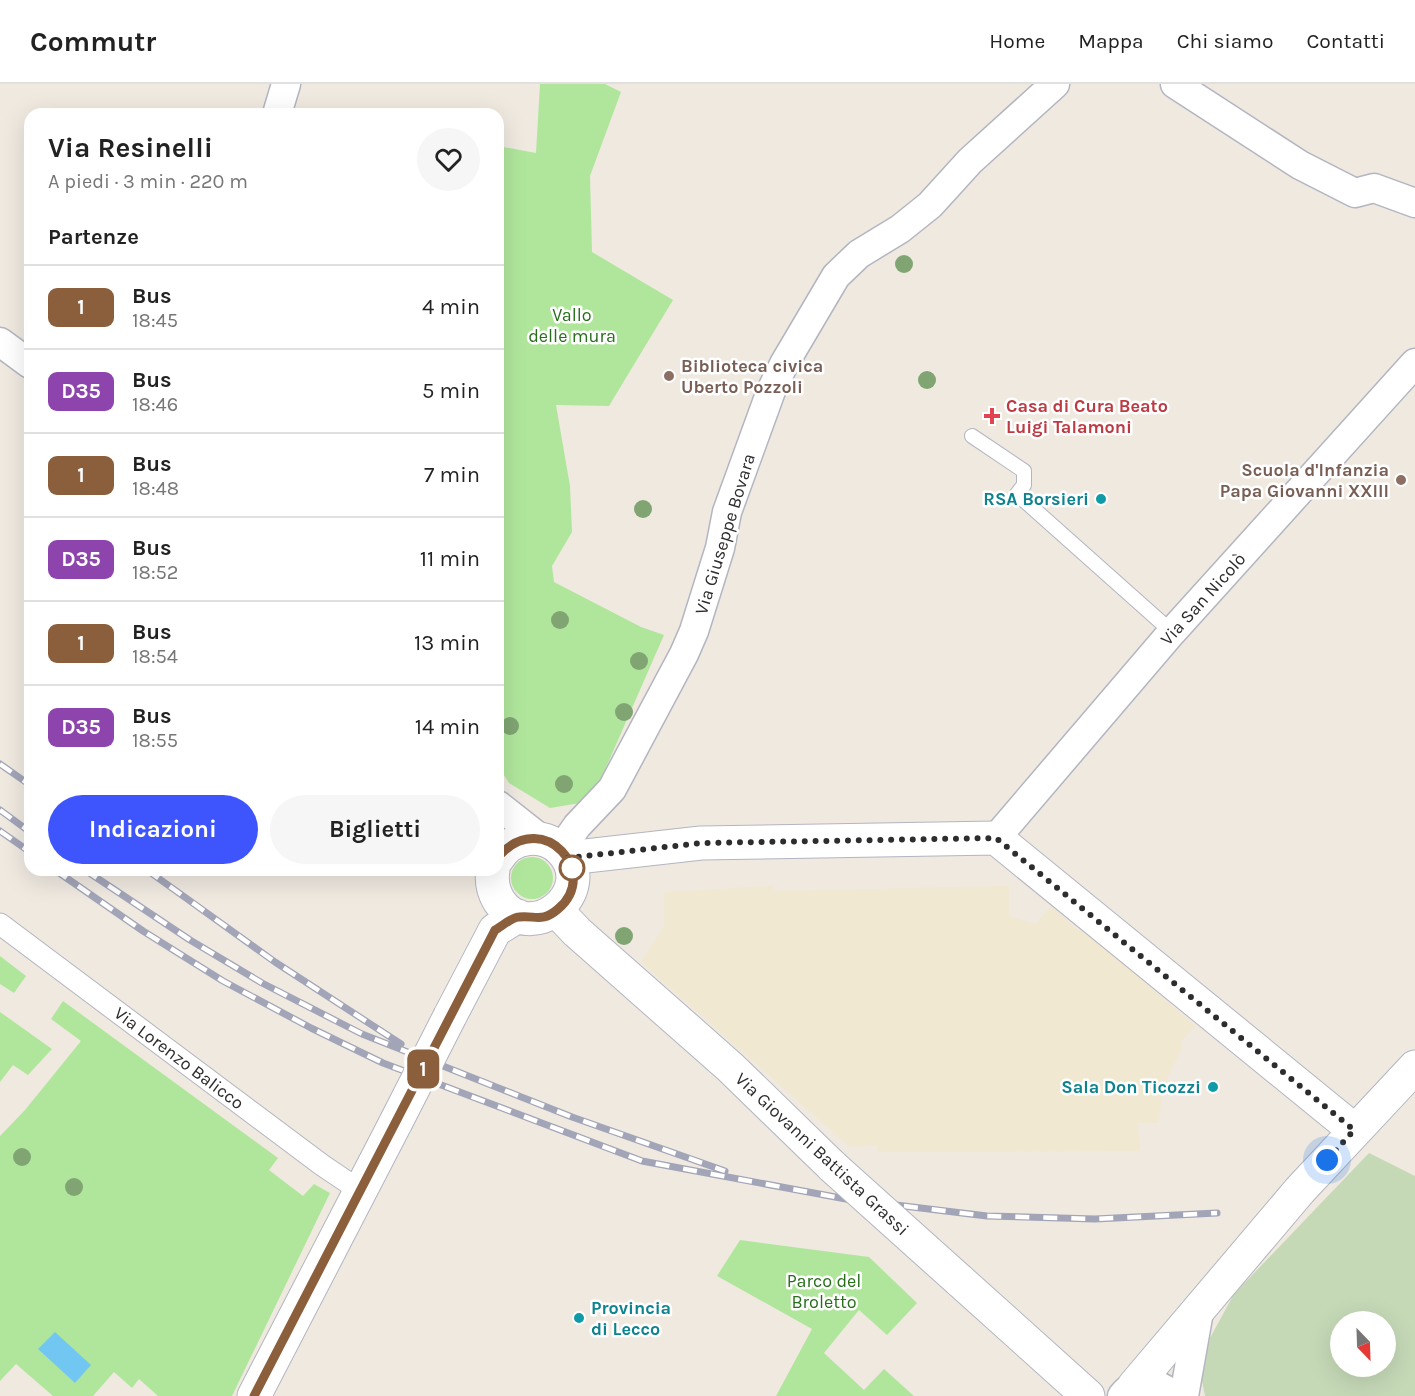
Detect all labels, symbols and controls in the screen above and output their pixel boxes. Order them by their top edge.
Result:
text: Commutr [30,25,156,58]
text: Home [989,29,1045,53]
text: Mappa [1078,29,1144,53]
text: Chi siamo [1177,29,1273,53]
text: Contatti [1306,29,1385,53]
button: heart [417,128,480,191]
text: Via Resinelli [48,131,213,164]
text: A piedi · 3 min · 220 m [48,170,248,193]
text: Partenze [48,224,139,250]
text: Bus [132,283,172,309]
text: 4 min [422,294,480,320]
text: 1 [77,295,85,319]
park label: Vallo delle mura [528,304,616,347]
text: 18:45 [132,309,178,332]
place label: Biblioteca civica Uberto Pozzoli [681,355,823,398]
text: Bus [132,367,172,393]
marker: Biblioteca civica Uberto Pozzoli [662,369,676,383]
text: 5 min [422,378,480,404]
text: D35 [61,379,101,403]
text: 18:46 [132,393,178,416]
place label: Casa di Cura Beato Luigi Talamoni [1006,395,1168,438]
marker: Casa di Cura Beato Luigi Talamoni [983,407,1001,425]
text: Bus [132,451,172,477]
street label: Via Giuseppe Bovara [690,451,760,617]
place label: Scuola d'Infanzia Papa Giovanni XXIII [1220,459,1389,502]
text: 7 min [424,462,480,488]
text: 1 [77,463,85,487]
marker: Scuola d'Infanzia Papa Giovanni XXIII [1394,473,1408,487]
text: 18:48 [132,477,179,500]
place label: RSA Borsieri [983,488,1089,510]
marker: RSA Borsieri [1094,492,1108,506]
text: Bus [132,535,172,561]
text: 11 min [420,546,480,572]
text: D35 [61,547,101,571]
street label: Via San Nicolò [1156,548,1250,650]
text: 18:52 [132,561,178,584]
text: Bus [132,619,172,645]
text: 13 min [414,630,480,656]
text: 1 [77,631,85,655]
text: 18:54 [132,645,178,668]
text: Bus [132,703,172,729]
text: 14 min [415,714,480,740]
text: D35 [61,715,101,739]
text: 18:55 [132,729,178,752]
button: Indicazioni [48,795,258,864]
button: Biglietti [270,795,480,864]
unlabelled marker [559,855,585,881]
street label: Via Lorenzo Balicco [110,1002,248,1114]
line badge: 1 [404,1050,442,1088]
text: 1 [419,1057,427,1081]
street label: Via Giovanni Battista Grassi [731,1068,913,1240]
place label: Sala Don Ticozzi [1061,1076,1201,1098]
marker: Sala Don Ticozzi [1206,1080,1220,1094]
your location [1312,1145,1342,1175]
park label: Parco del Broletto [787,1270,861,1313]
place label: Provincia di Lecco [591,1297,671,1340]
marker: Provincia di Lecco [572,1311,586,1325]
north arrow [1330,1311,1396,1377]
map controls [1330,1311,1396,1377]

